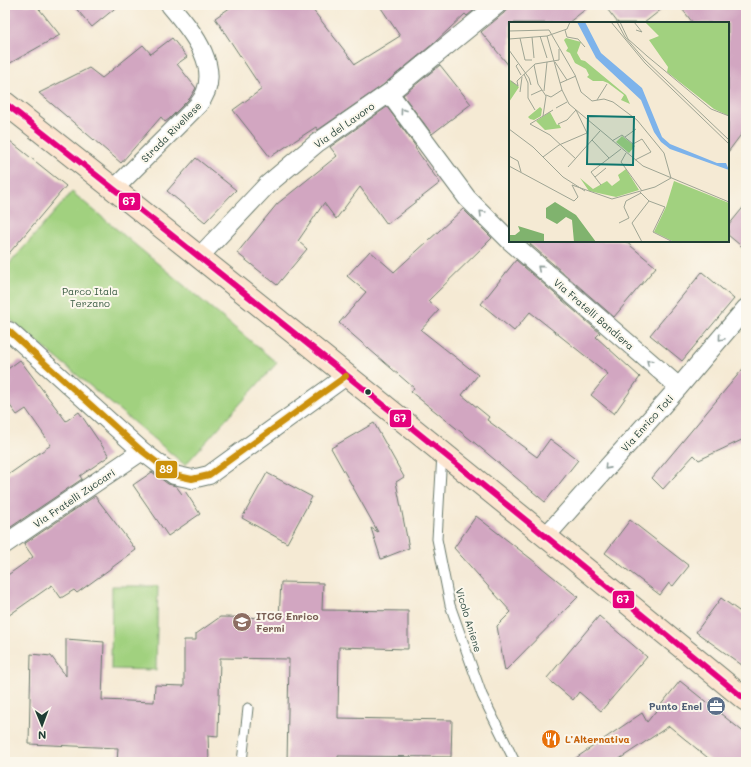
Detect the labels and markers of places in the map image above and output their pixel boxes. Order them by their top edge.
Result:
unlabelled marker [363,387,373,397]
place label: ITCG Enrico Fermi [256,609,319,635]
school or university icon: ITCG Enrico Fermi [231,611,253,633]
office icon: Punto Enel [705,695,727,717]
place label: Punto Enel [649,699,702,713]
restaurant icon: L’Alternativa [540,728,562,750]
place label: L’Alternativa [565,732,630,746]

